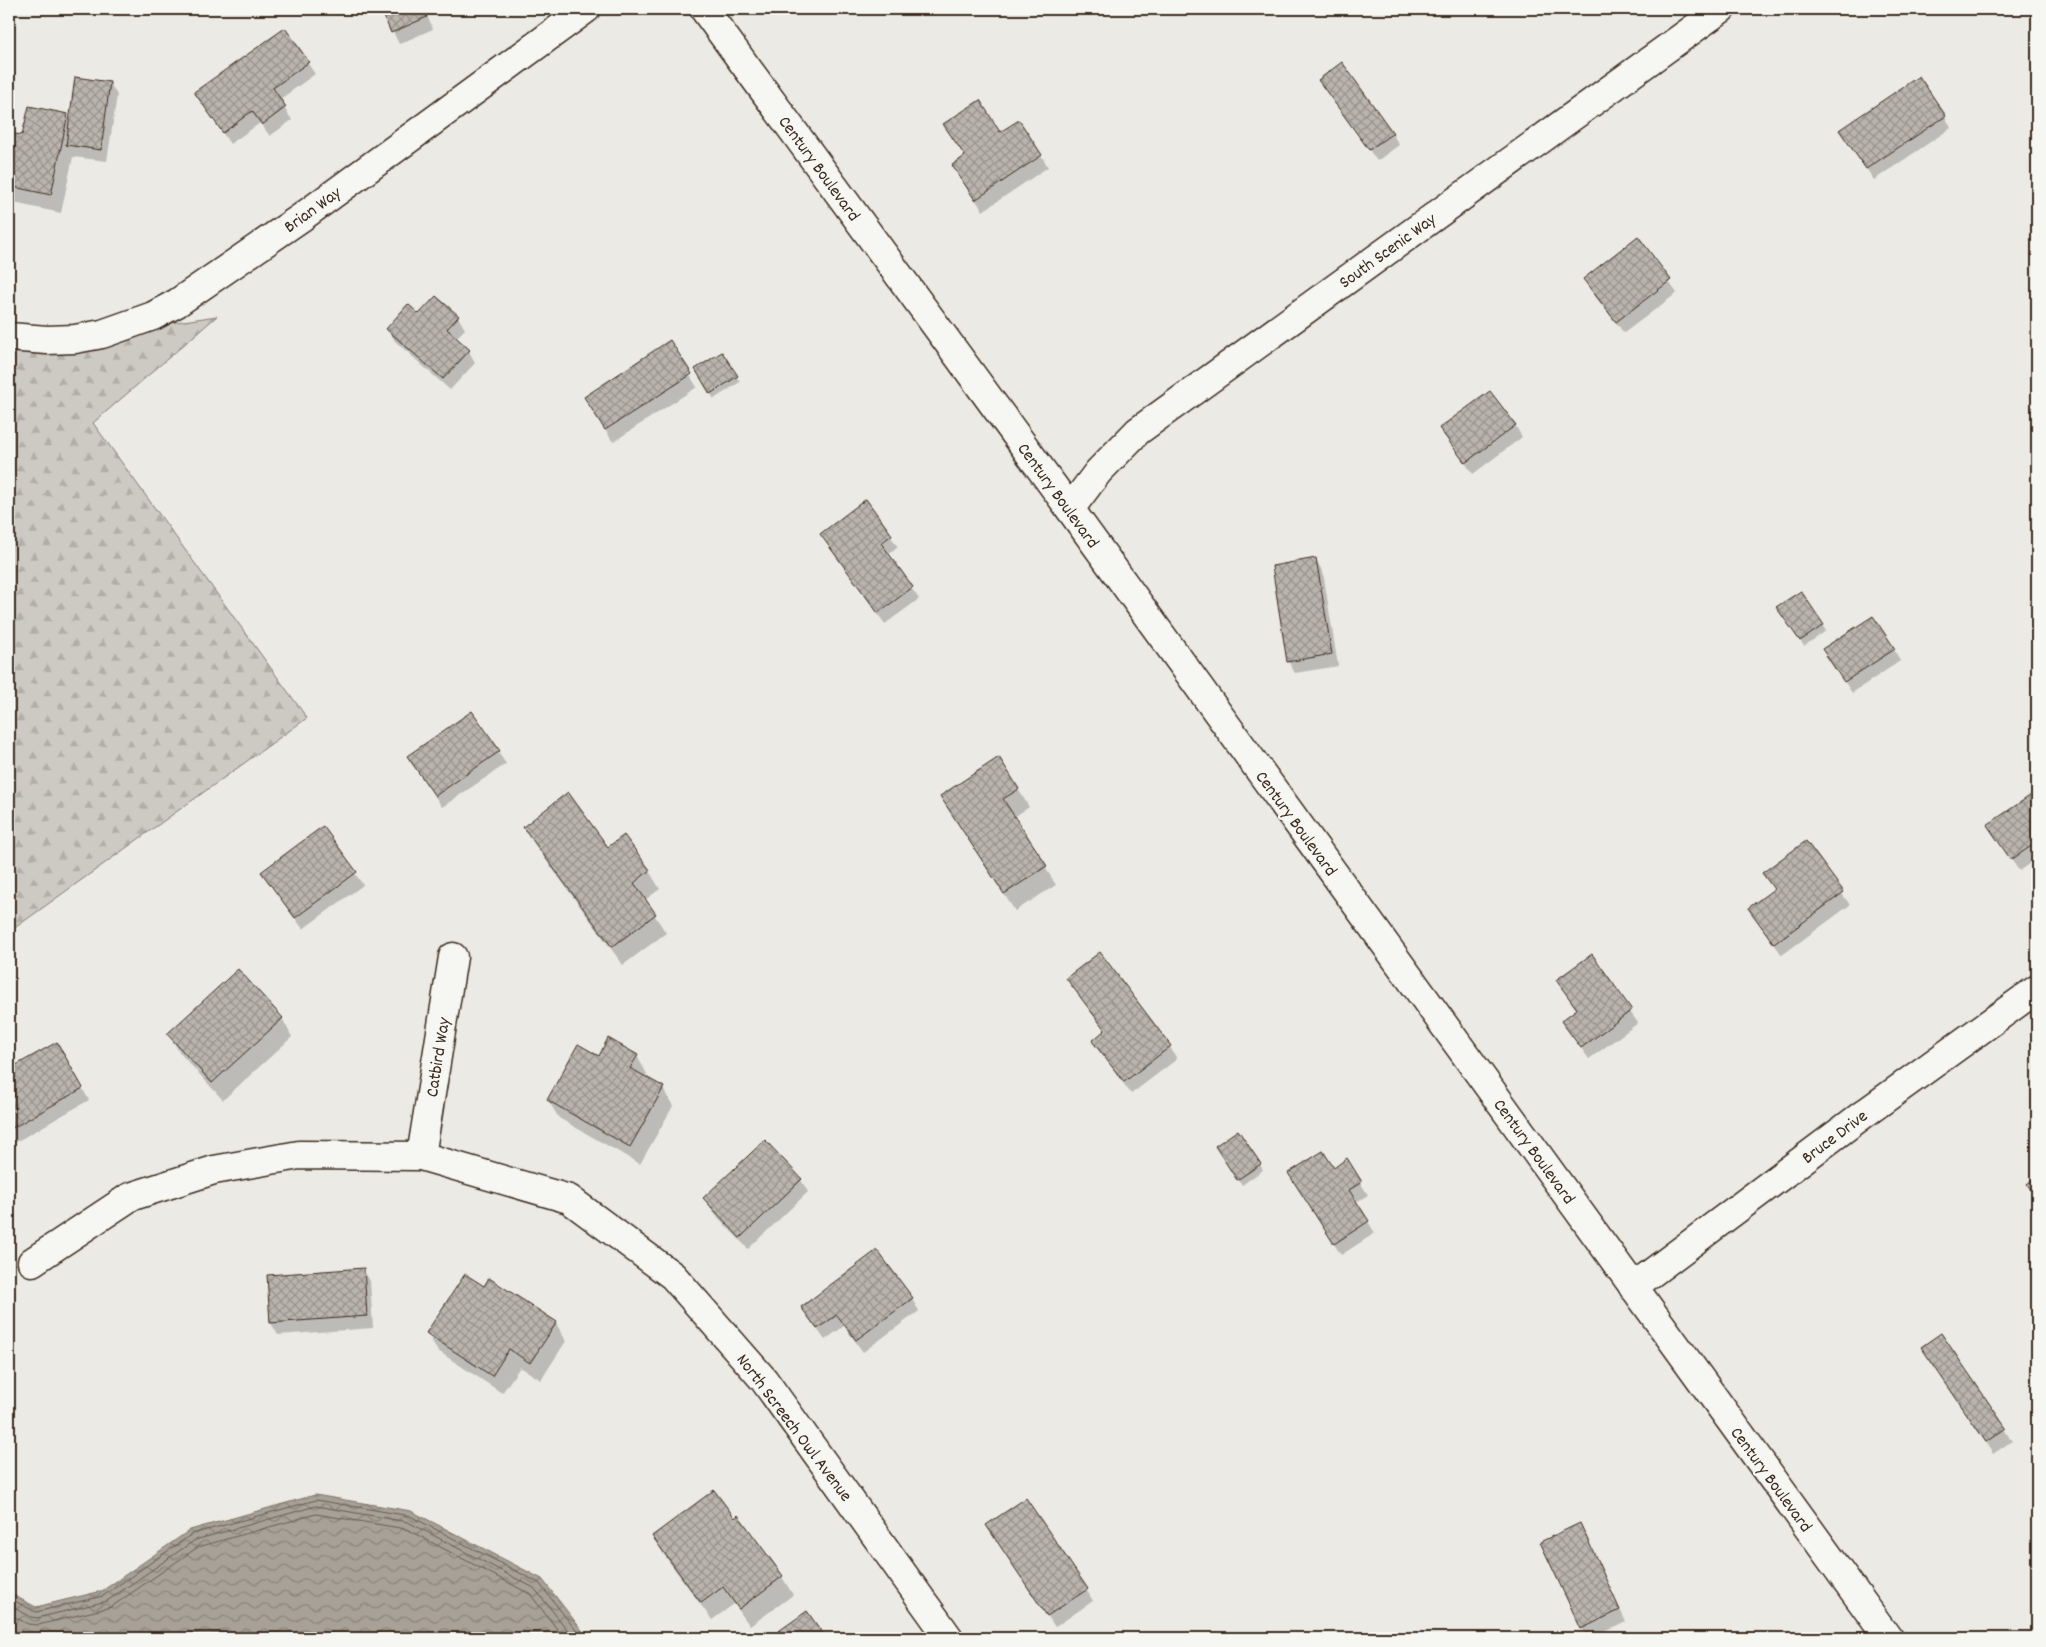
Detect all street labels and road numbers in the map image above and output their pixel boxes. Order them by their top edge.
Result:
street label: Century Boulevard [771,111,865,227]
street label: Brian Way [280,181,348,240]
street label: South Scenic Way [1335,208,1443,296]
street label: Century Boulevard [1010,438,1104,554]
street label: Century Boulevard [1248,766,1342,882]
street label: Catbird Way [421,1015,458,1099]
street label: Century Boulevard [1486,1094,1580,1210]
street label: Bruce Drive [1797,1105,1874,1171]
street label: North Screech Owl Avenue [729,1349,857,1508]
street label: Century Boulevard [1723,1422,1817,1538]

